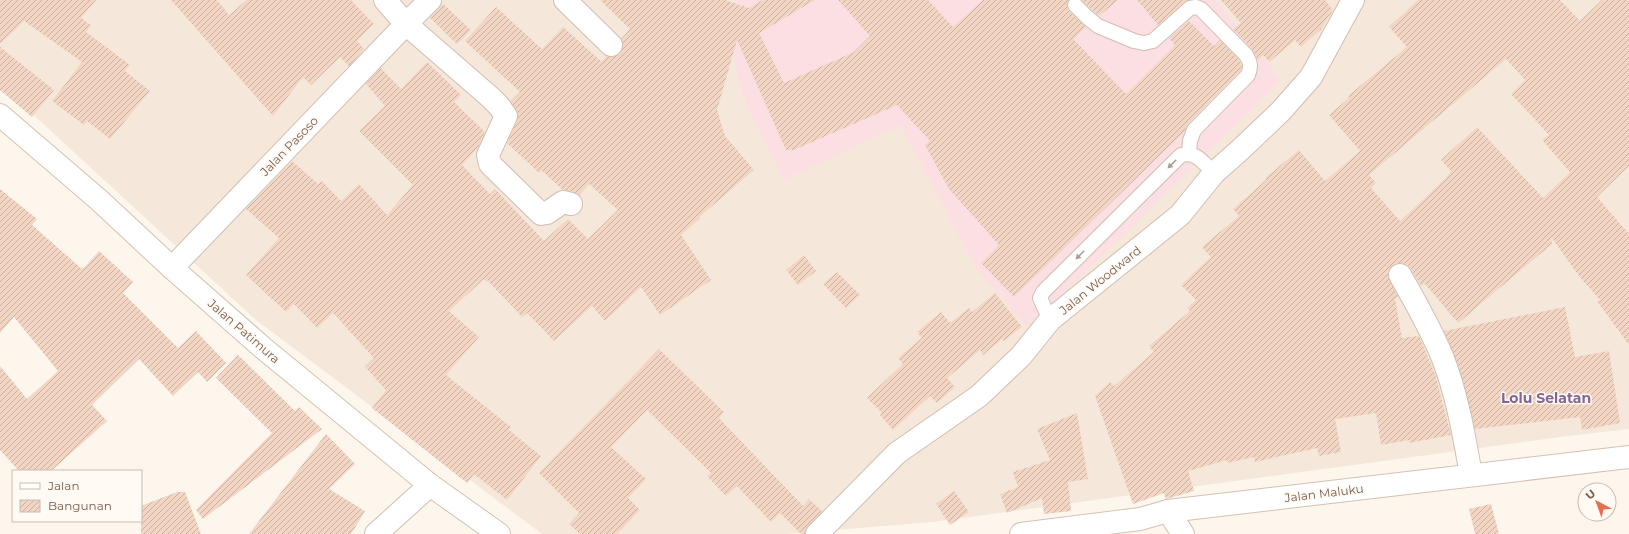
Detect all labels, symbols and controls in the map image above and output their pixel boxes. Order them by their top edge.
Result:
street label: Jalan Pasoso [256,113,321,180]
one-way arrow [1167,159,1177,169]
street label: Jalan Woodward [1055,242,1144,318]
one-way arrow [1075,250,1085,260]
street label: Jalan Patimura [204,295,283,366]
district label: Lolu Selatan [1501,389,1591,407]
legend [12,470,142,522]
text: Jalan [47,478,80,493]
street label: Jalan Maluku [1283,481,1364,505]
north arrow [1577,482,1617,522]
text: U [1583,486,1598,503]
text: Bangunan [48,498,112,513]

